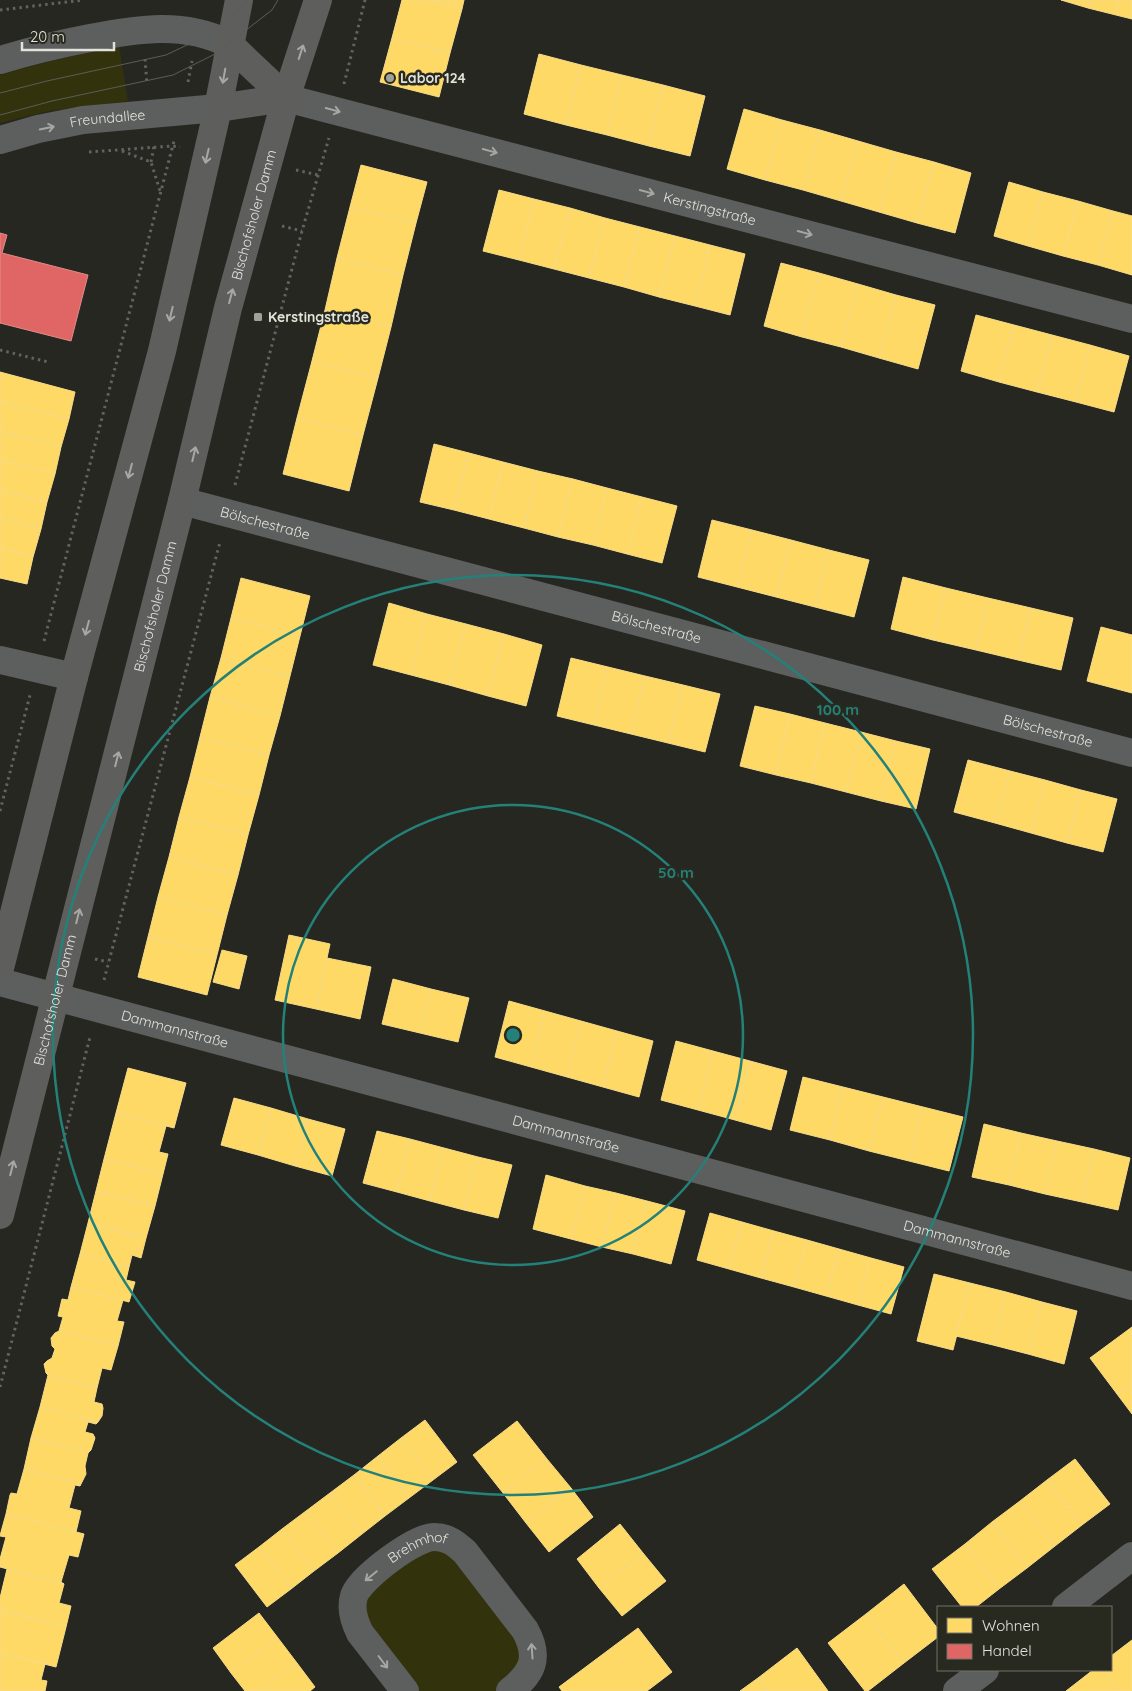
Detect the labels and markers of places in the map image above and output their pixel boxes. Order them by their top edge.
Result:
place label: Labor 124 [400,69,466,87]
marker: Labor 124 [384,72,396,84]
place label: Kerstingstraße [268,308,369,326]
marker: Kerstingstraße [252,311,264,323]
centre of rings [504,1026,522,1044]

